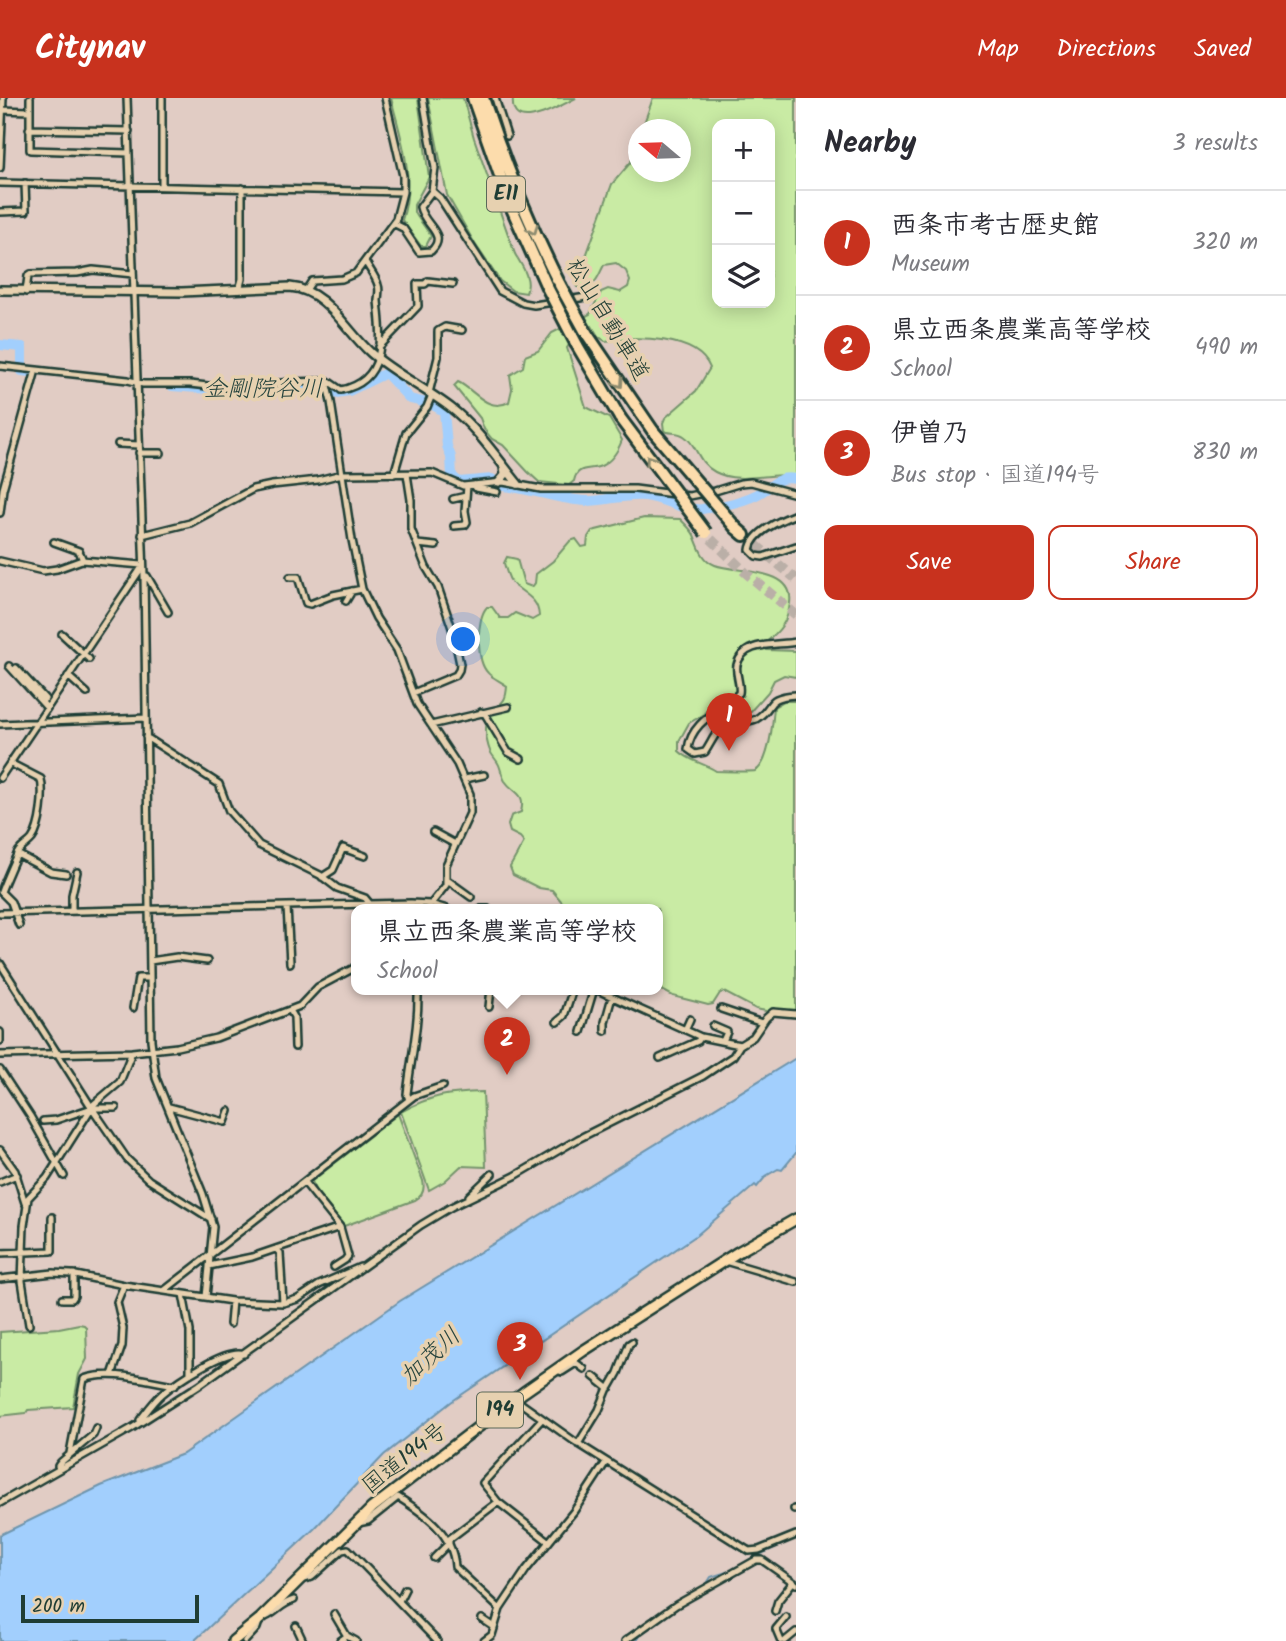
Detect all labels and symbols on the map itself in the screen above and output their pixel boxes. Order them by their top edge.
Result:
north arrow [628,119,691,182]
road number: E11 [487,176,525,212]
one-way arrow [525,223,539,236]
street label: 松山自動車道 [556,252,658,388]
water label: 金剛院谷川 [203,370,323,409]
one-way arrow [611,375,623,388]
one-way arrow [646,455,658,468]
your location [446,622,480,656]
pin: 1 [706,693,752,751]
pin: 2 [484,1017,530,1075]
water label: 加茂川 [391,1318,471,1396]
pin: 3 [497,1322,543,1380]
road number: 194 [477,1392,523,1428]
street label: 国道194号 [354,1414,456,1504]
scale bar [21,1592,200,1624]

